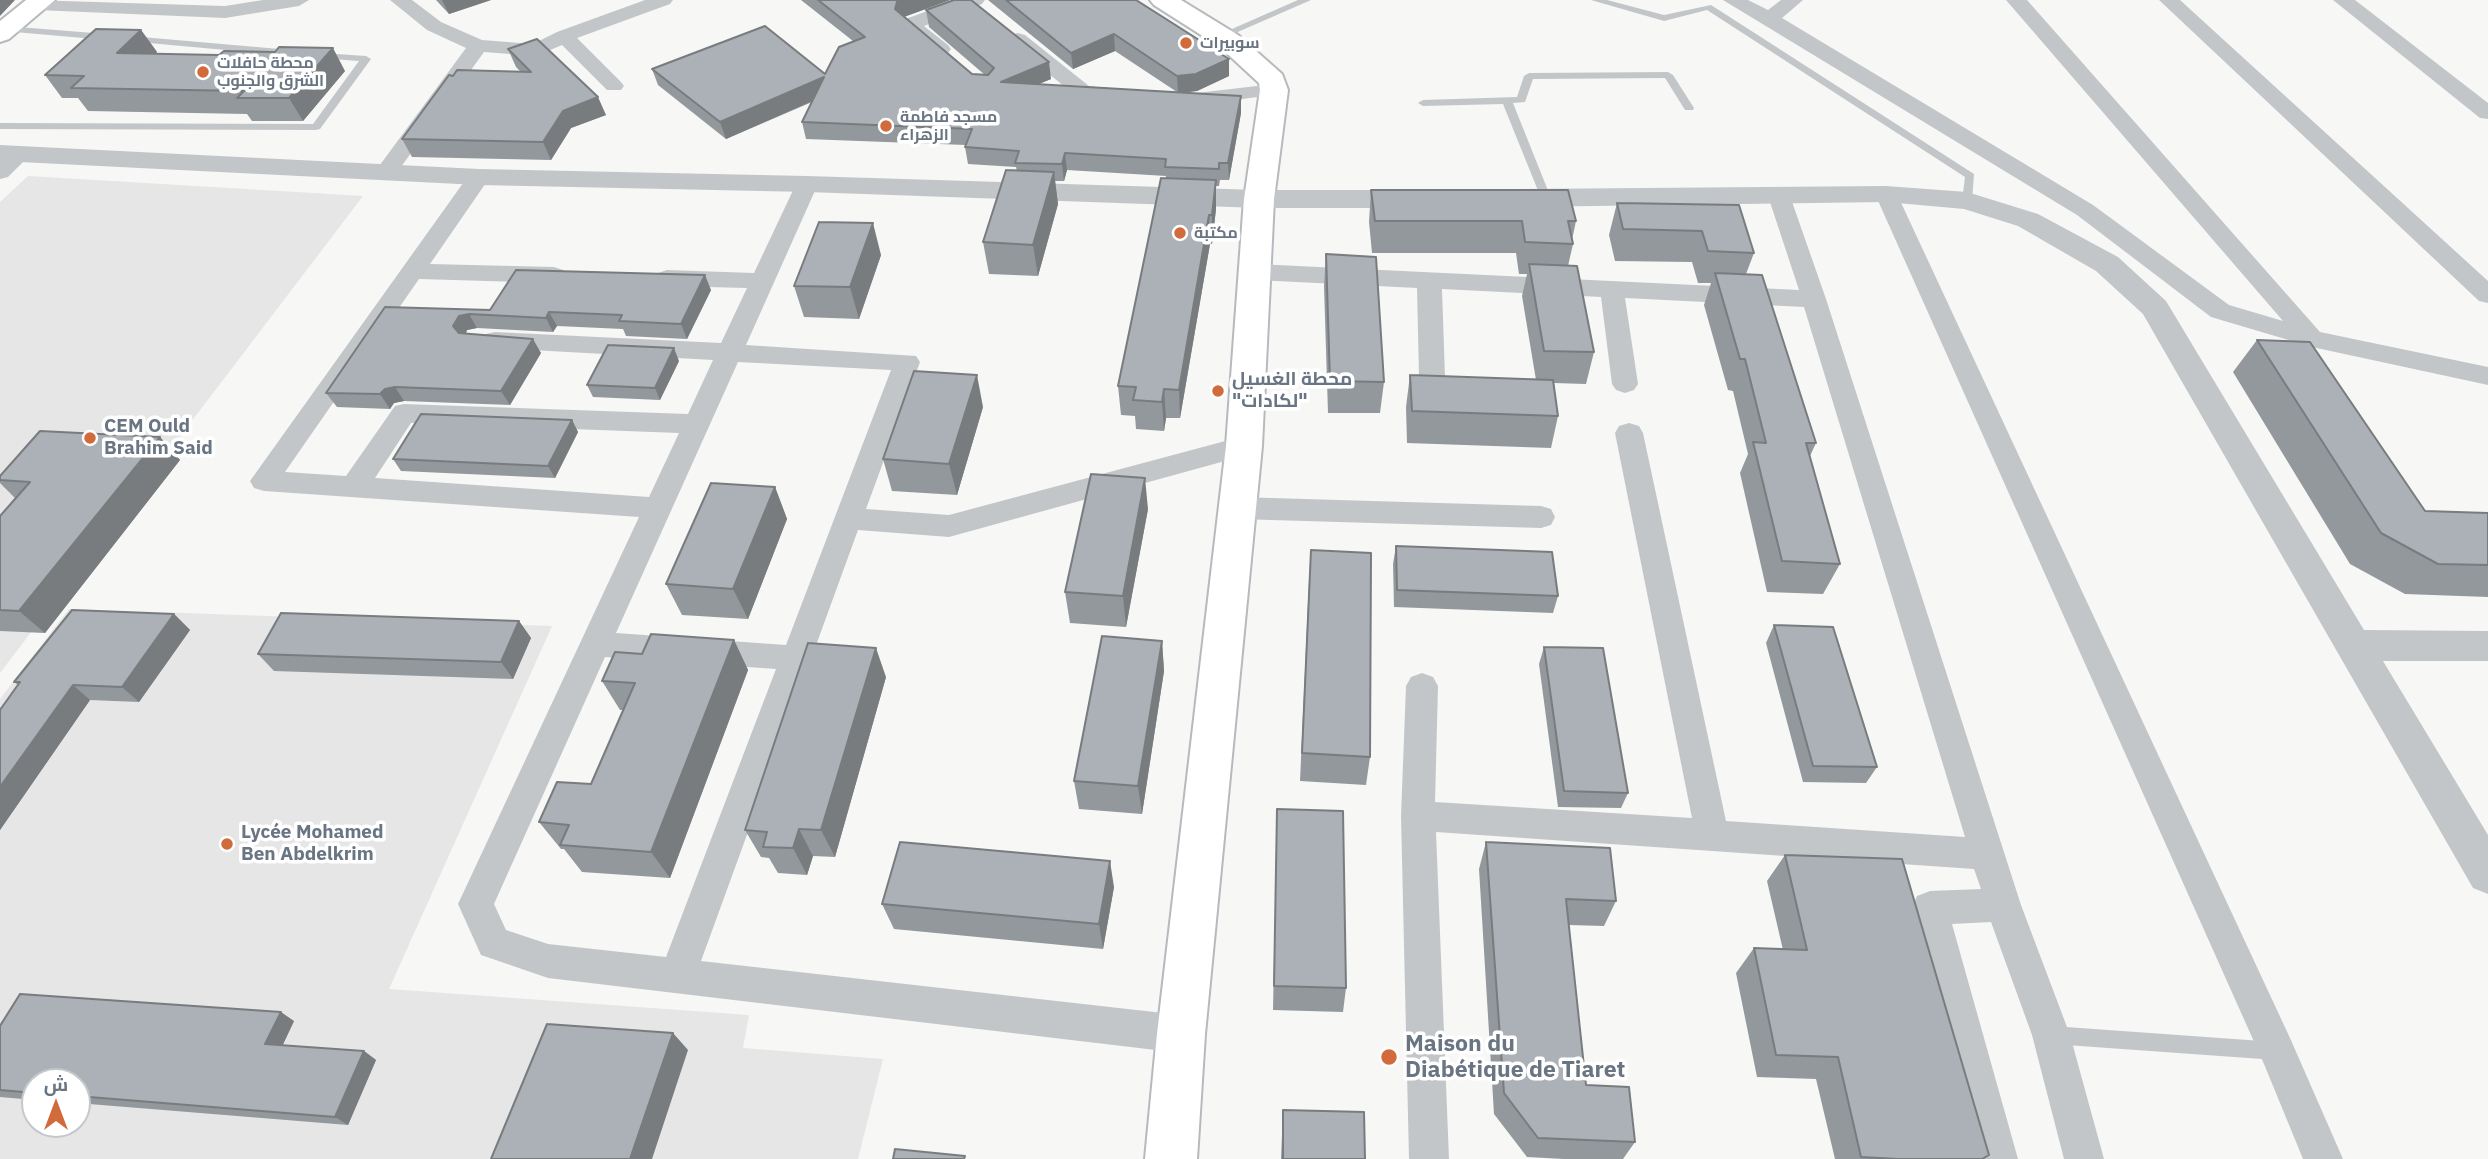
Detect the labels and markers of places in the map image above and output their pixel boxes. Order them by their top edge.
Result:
place label: سوبيرات [1200,33,1259,53]
marker: سوبيرات [1178,35,1194,51]
place label: محطة حافلات الشرق والجنوب [217,53,324,91]
marker: محطة حافلات الشرق والجنوب [195,64,211,80]
place label: مسجد فاطمة الزهراء [900,107,997,145]
marker: مسجد فاطمة الزهراء [878,118,894,134]
place label: مكتبة [1194,223,1238,243]
marker: مكتبة [1172,225,1188,241]
place label: محطة الغسيل "لكادات" [1232,369,1352,413]
marker: محطة الغسيل "لكادات" [1210,383,1226,399]
place label: CEM Ould Brahim Said [104,416,213,460]
marker: CEM Ould Brahim Said [82,430,98,446]
place label: Lycée Mohamed Ben Abdelkrim [241,822,384,866]
marker: Lycée Mohamed Ben Abdelkrim [219,836,235,852]
place label: Maison du Diabétique de Tiaret [1405,1030,1625,1084]
marker: Maison du Diabétique de Tiaret [1379,1047,1399,1067]

